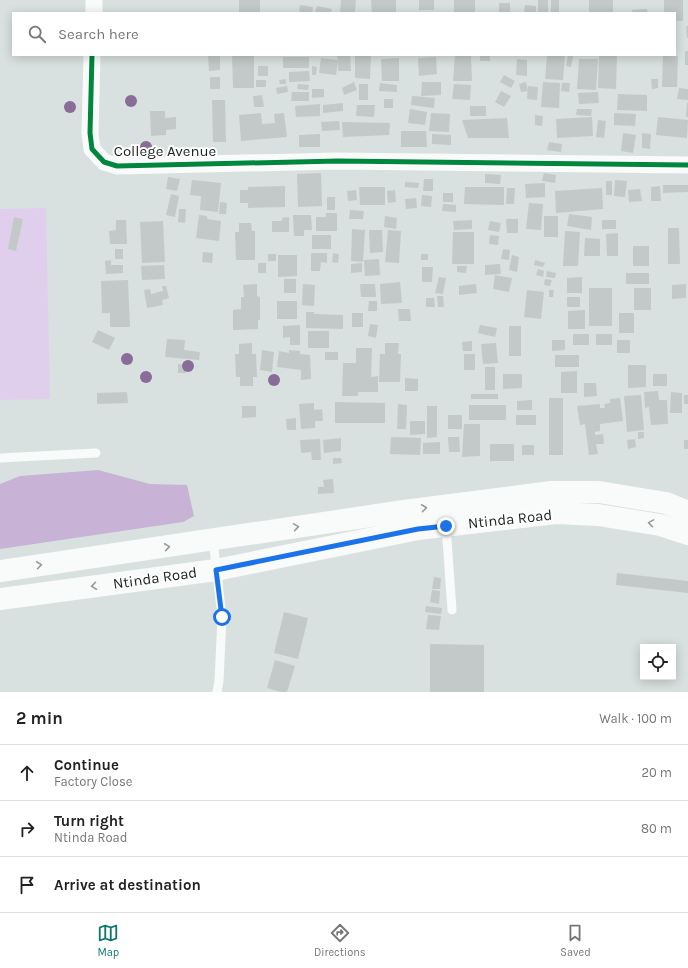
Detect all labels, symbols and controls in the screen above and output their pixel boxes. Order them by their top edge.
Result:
search box [12,12,676,56]
icon: search [26,23,48,45]
text: Search here [58,25,139,43]
street label: College Avenue [114,142,216,160]
one-way arrow [421,504,427,513]
street label: Ntinda Road [467,506,553,532]
route end [437,517,455,535]
one-way arrow [648,519,654,528]
one-way arrow [293,524,299,532]
one-way arrow [164,543,170,552]
one-way arrow [36,561,42,570]
street label: Ntinda Road [112,563,198,593]
one-way arrow [91,581,97,590]
route start [213,608,231,626]
map controls [640,644,676,680]
button: locate [640,644,676,680]
text: 2 min [16,708,63,728]
text: Walk · 100 m [599,711,672,726]
text: Continue [54,756,119,774]
icon: ahead [16,762,38,784]
text: 20 m [642,765,672,780]
text: Factory Close [54,774,132,789]
text: Turn right [54,812,124,830]
icon: right [16,818,38,840]
text: 80 m [641,821,672,836]
text: Ntinda Road [54,830,127,845]
icon: arrive [16,874,38,896]
text: Arrive at destination [54,876,201,894]
tab: Map [97,922,119,959]
tab: Directions [314,922,366,959]
tab: Saved [560,922,591,959]

